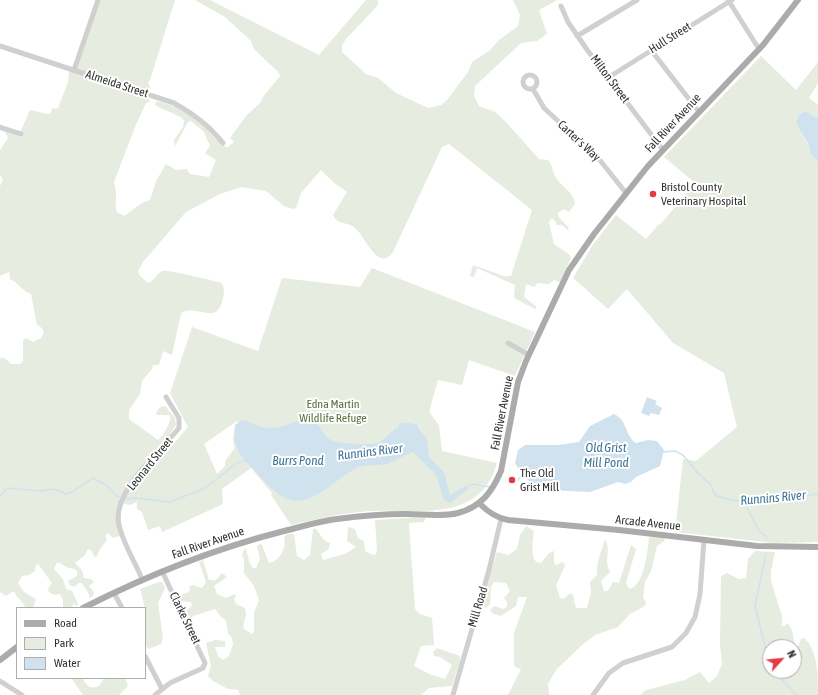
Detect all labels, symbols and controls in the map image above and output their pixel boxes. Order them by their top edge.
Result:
street label: Hull Street [646,19,694,57]
street label: Milton Street [587,52,633,106]
street label: Almeida Street [84,67,150,101]
street label: Fall River Avenue [642,90,704,156]
street label: Carter's Way [555,118,603,164]
place label: Bristol County Veterinary Hospital [661,180,746,208]
marker: Bristol County Veterinary Hospital [648,189,658,199]
street label: Fall River Avenue [488,375,516,451]
park label: Edna Martin Wildlife Refuge [299,397,367,425]
street label: Leonard Street [124,434,176,494]
water label: Runnins River [337,440,403,464]
water label: Old Grist Mill Pond [583,440,629,471]
water label: Burrs Pond [272,453,324,469]
place label: The Old Grist Mill [520,466,559,494]
marker: The Old Grist Mill [507,475,517,485]
water label: Runnins River [740,487,806,509]
street label: Arcade Avenue [615,512,681,534]
street label: Fall River Avenue [170,524,246,562]
street label: Mill Road [465,585,491,629]
street label: Clarke Street [166,590,204,646]
legend [16,607,146,679]
text: Road [54,616,77,630]
text: Park [54,636,74,650]
north arrow [762,639,802,679]
text: N [785,648,799,660]
text: Water [54,656,80,670]

